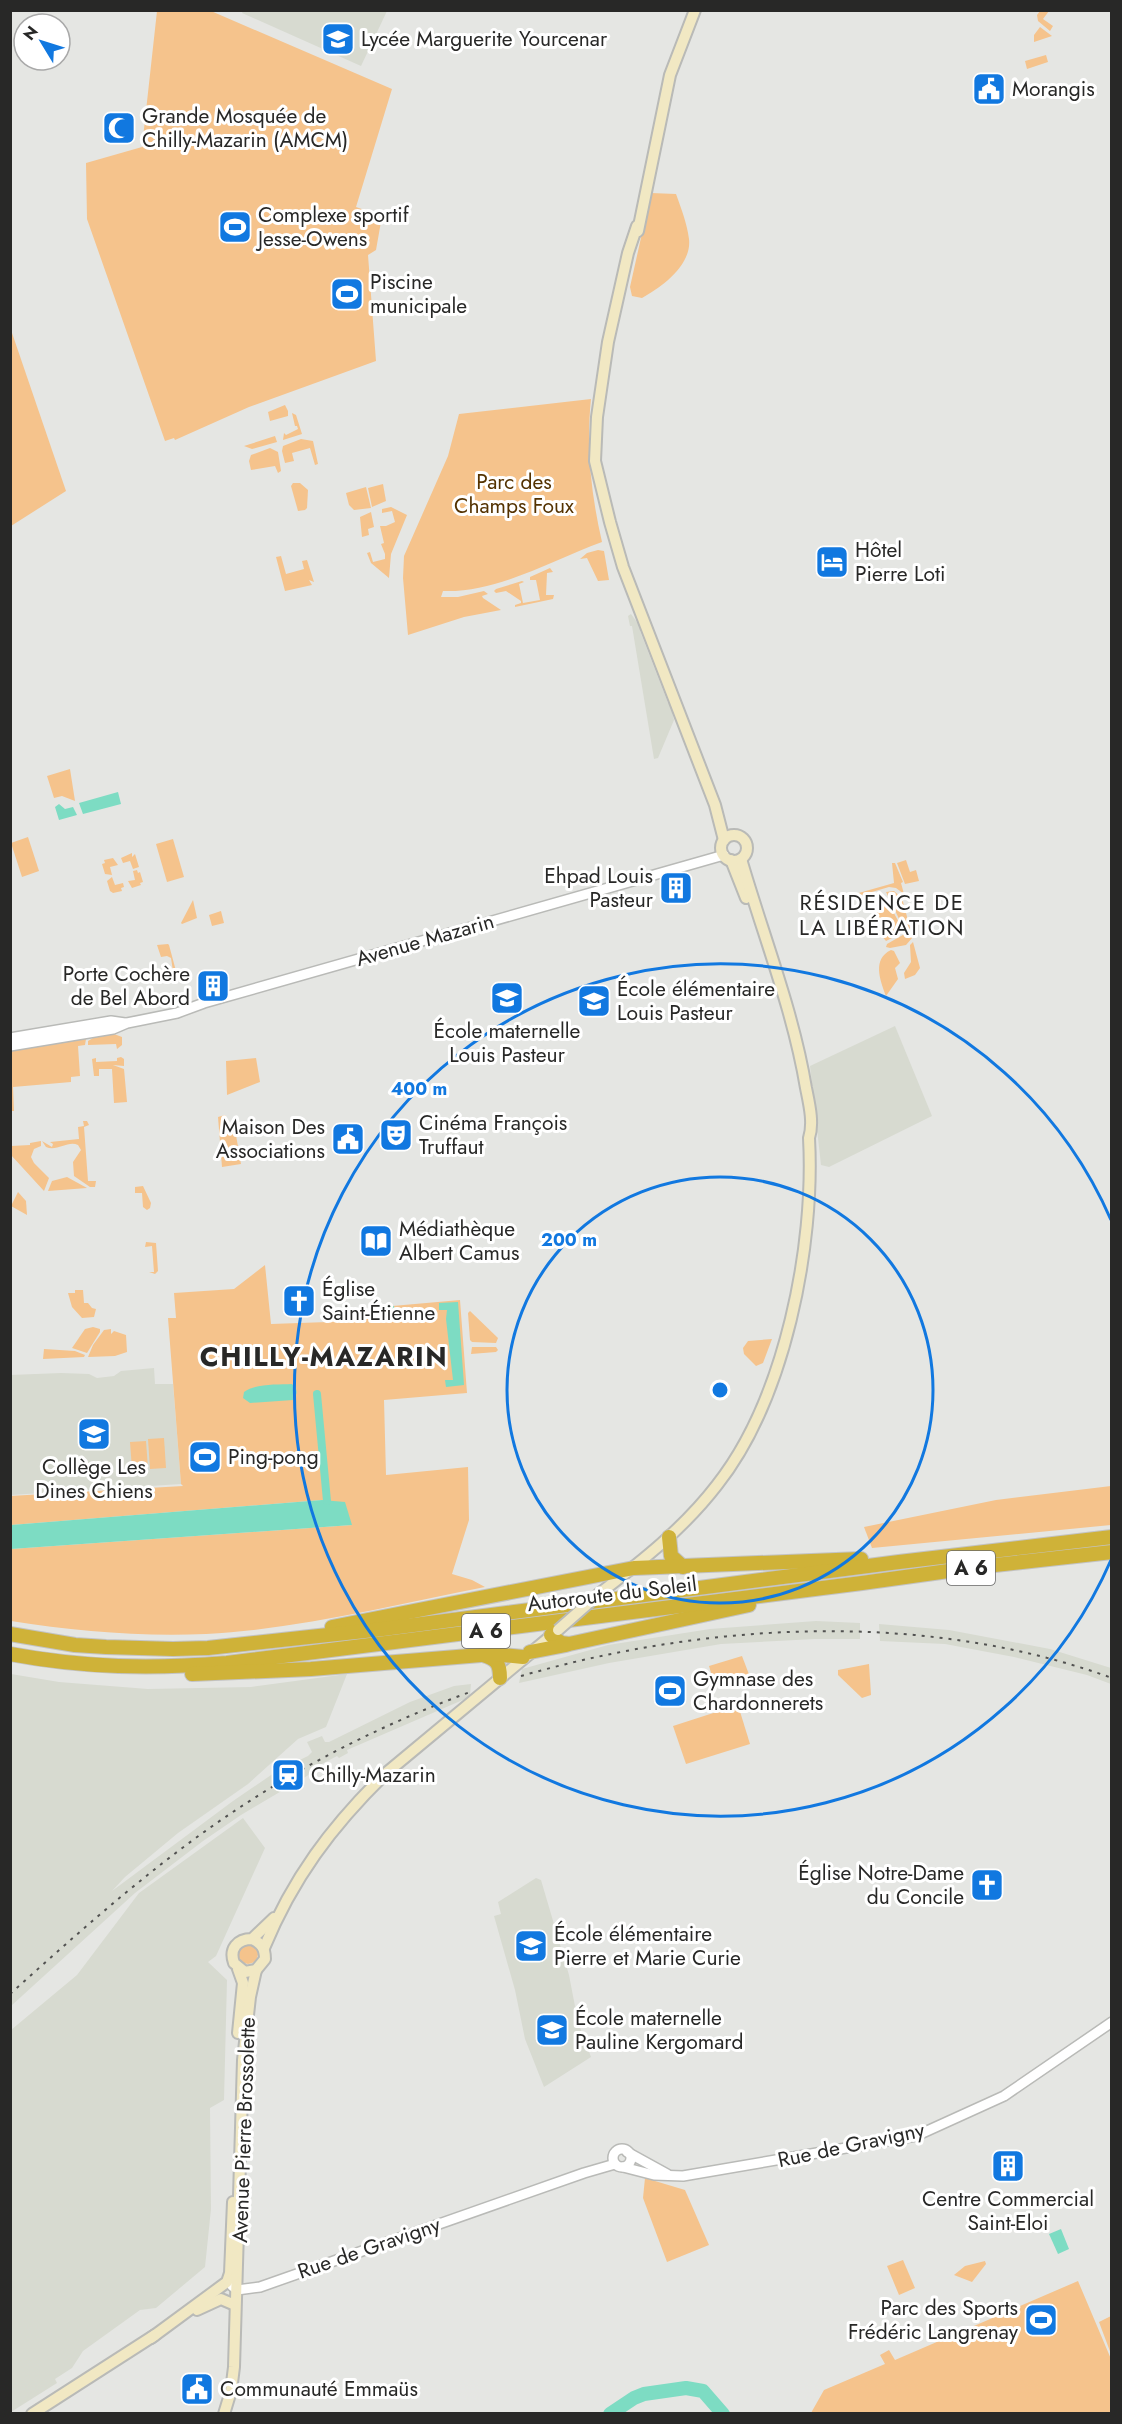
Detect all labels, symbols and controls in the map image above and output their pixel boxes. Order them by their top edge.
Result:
north arrow [12,12,72,72]
text: N [18,21,44,45]
school or university icon: Lycée Marguerite Yourcenar [320,21,356,57]
place label: Lycée Marguerite Yourcenar [361,24,608,54]
public building icon: Morangis [971,71,1007,107]
place label: Morangis [1012,74,1095,104]
place label: Grande Mosquée de Chilly-Mazarin (AMCM) [142,101,348,155]
mosque icon: Grande Mosquée de Chilly-Mazarin (AMCM) [101,110,137,146]
place label: Complexe sportif Jesse-Owens [255,200,410,254]
sports icon: Complexe sportif Jesse-Owens [217,209,253,245]
place label: Piscine municipale [370,267,467,321]
sports icon: Piscine municipale [329,276,365,312]
park label: Parc des Champs Foux [454,467,574,521]
place label: Hôtel Pierre Loti [855,535,945,589]
hotel icon: Hôtel Pierre Loti [814,544,850,580]
place label: Ehpad Louis Pasteur [544,861,654,915]
building icon: Ehpad Louis Pasteur [658,870,694,906]
district label: RÉSIDENCE DE LA LIBÉRATION [799,886,965,943]
street label: Avenue Mazarin [352,906,498,974]
place label: Porte Cochère de Bel Abord [63,959,190,1013]
building icon: Porte Cochère de Bel Abord [195,968,231,1004]
place label: École élémentaire Louis Pasteur [617,974,775,1028]
school or university icon: École maternelle Louis Pasteur [489,980,525,1016]
school or university icon: École élémentaire Louis Pasteur [576,983,612,1019]
place label: École maternelle Louis Pasteur [434,1016,581,1070]
text: 400 m [391,1076,447,1102]
place label: Cinéma François Truffaut [419,1108,567,1162]
place label: Maison Des Associations [216,1112,325,1166]
theatre icon: Cinéma François Truffaut [378,1117,414,1153]
public building icon: Maison Des Associations [330,1121,366,1157]
place label: Médiathèque Albert Camus [399,1214,519,1268]
library icon: Médiathèque Albert Camus [358,1223,394,1259]
text: 200 m [541,1227,597,1253]
place label: Église Saint-Étienne [322,1274,435,1328]
church icon: Église Saint-Étienne [281,1283,317,1319]
district label: CHILLY-MAZARIN [200,1337,448,1376]
centre of rings [710,1380,730,1400]
school or university icon: Collège Les Dines Chiens [76,1416,112,1452]
sports icon: Ping-pong [187,1439,223,1475]
place label: Ping-pong [228,1442,319,1472]
place label: Collège Les Dines Chiens [35,1452,153,1506]
road number: A 6 [947,1551,995,1585]
street label: Autoroute du Soleil [525,1569,699,1619]
road number: A 6 [462,1614,510,1648]
place label: Gymnase des Chardonnerets [693,1664,823,1718]
sports icon: Gymnase des Chardonnerets [652,1673,688,1709]
station icon: Chilly-Mazarin [270,1757,306,1793]
place label: Chilly-Mazarin [311,1760,436,1790]
place label: Église Notre-Dame du Concile [798,1858,964,1912]
church icon: Église Notre-Dame du Concile [969,1867,1005,1903]
place label: École élémentaire Pierre et Marie Curie [554,1919,741,1973]
school or university icon: École élémentaire Pierre et Marie Curie [513,1928,549,1964]
place label: École maternelle Pauline Kergomard [575,2003,743,2057]
school or university icon: École maternelle Pauline Kergomard [534,2012,570,2048]
street label: Avenue Pierre Brossolette [225,2017,263,2243]
street label: Rue de Gravigny [775,2115,928,2175]
building icon: Centre Commercial Saint-Eloi [990,2148,1026,2184]
place label: Centre Commercial Saint-Eloi [922,2184,1094,2238]
street label: Rue de Gravigny [294,2209,445,2286]
place label: Parc des Sports Frédéric Langrenay [848,2293,1019,2347]
sports icon: Parc des Sports Frédéric Langrenay [1023,2302,1059,2338]
public building icon: Communauté Emmaüs [179,2371,215,2407]
place label: Communauté Emmaüs [220,2374,418,2404]

